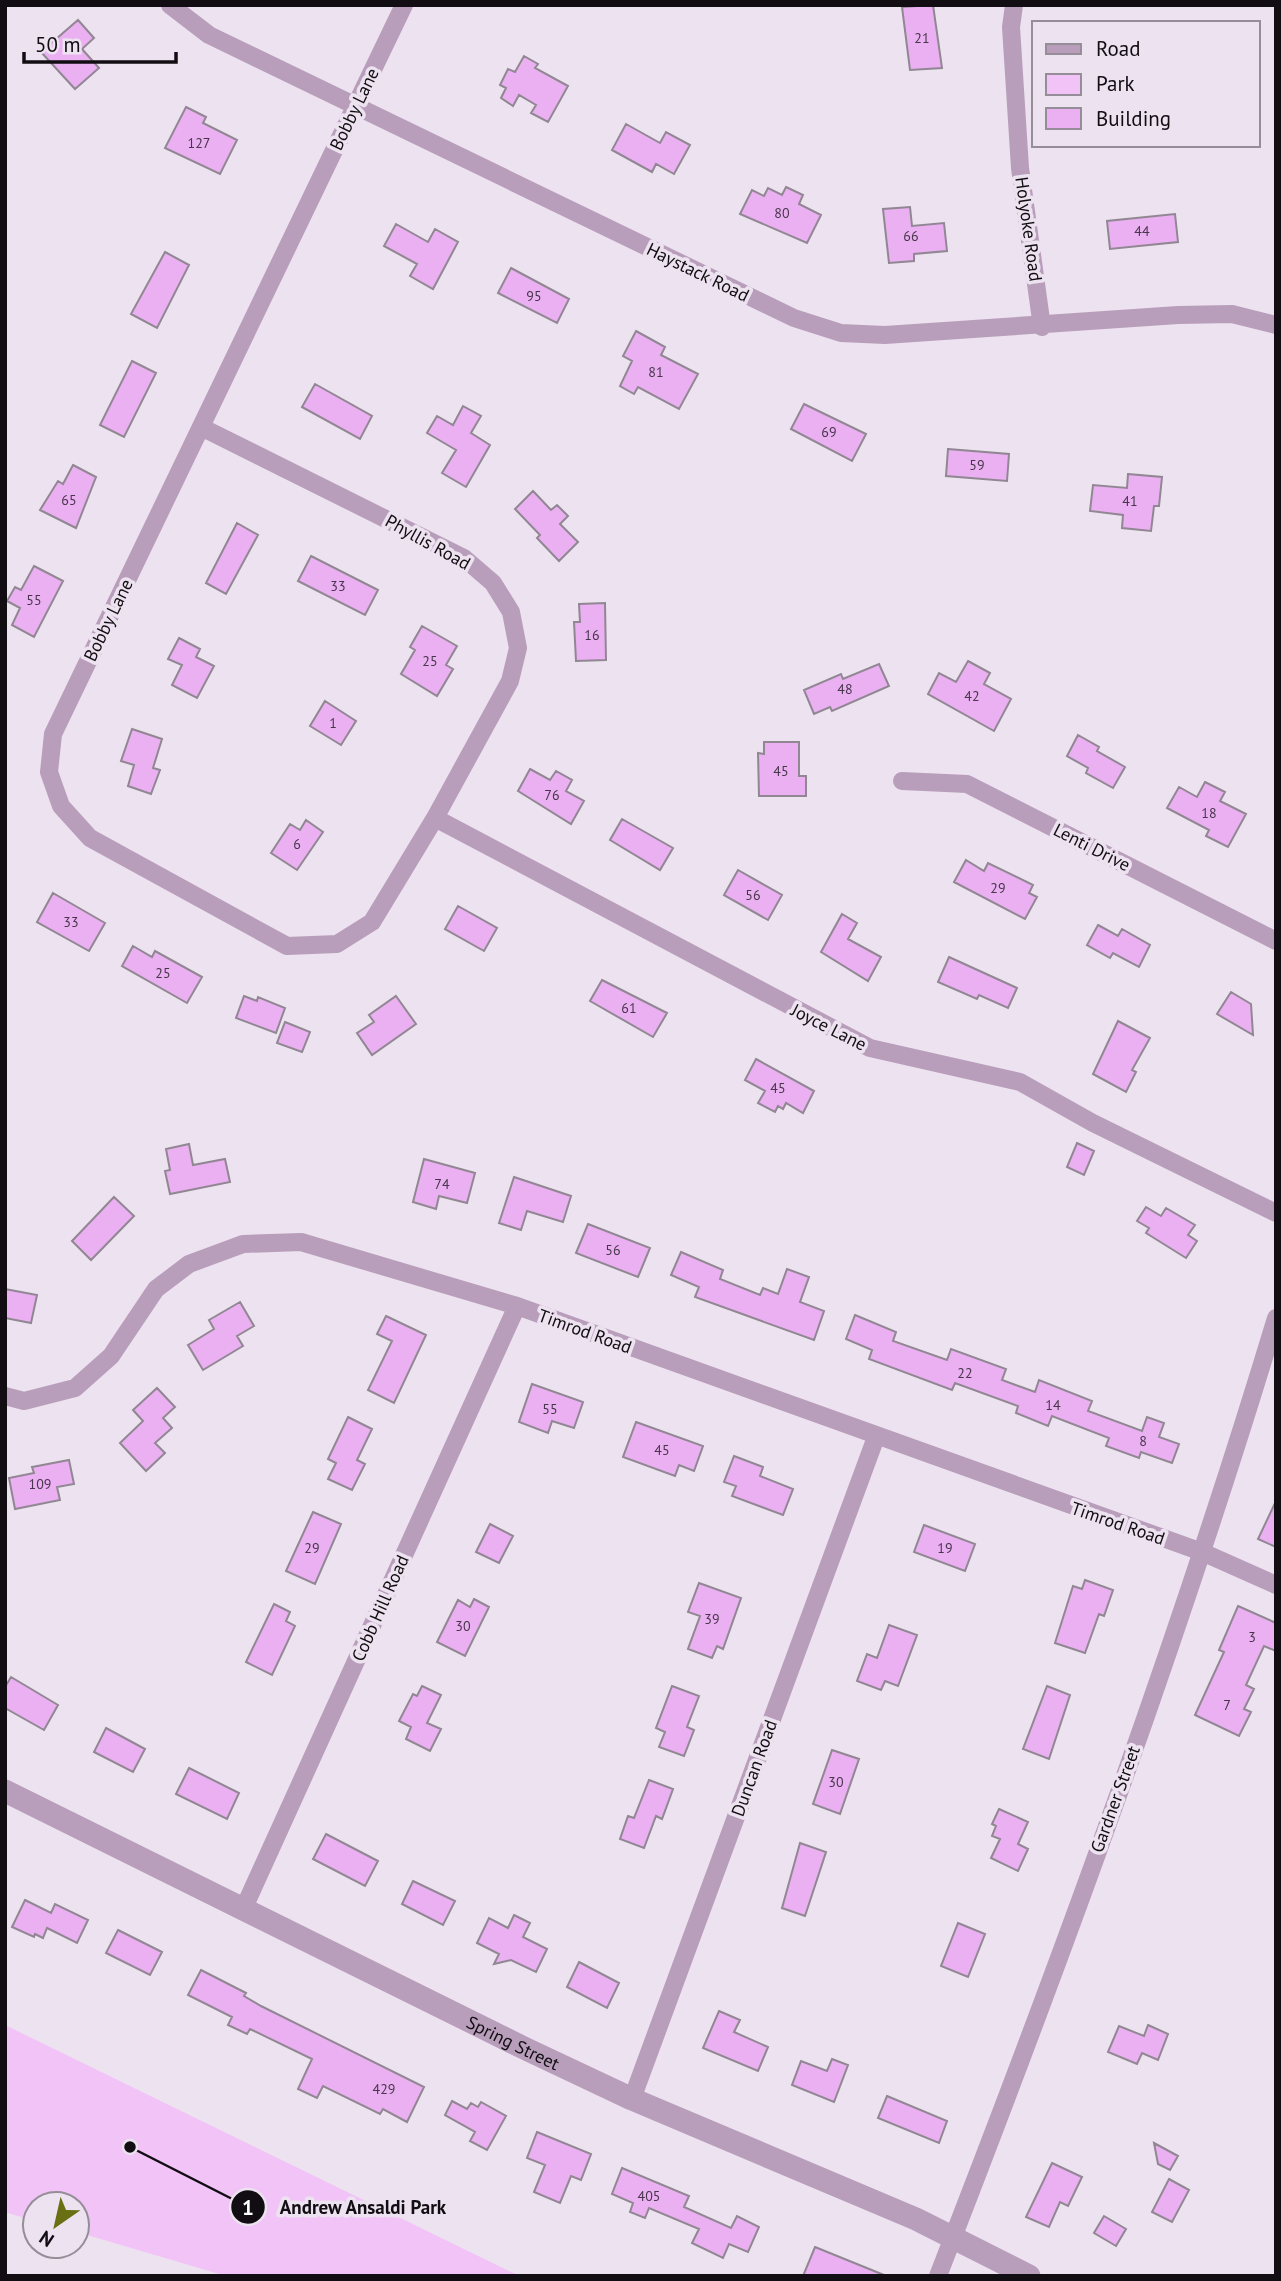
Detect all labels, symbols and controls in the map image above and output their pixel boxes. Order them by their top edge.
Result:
scale bar [24,21,177,65]
legend [1032,21,1260,147]
house number: 21 [914,29,930,47]
text: 50 m [35,31,81,58]
text: Road [1096,35,1140,62]
street label: Bobby Lane [324,64,384,154]
text: Park [1096,70,1135,97]
text: Building [1096,105,1171,132]
house number: 127 [188,134,210,152]
street label: Holyoke Road [1010,175,1048,283]
house number: 80 [774,204,790,222]
house number: 44 [1134,222,1150,240]
house number: 66 [903,227,919,245]
street label: Haystack Road [643,237,753,307]
house number: 95 [526,287,542,305]
house number: 81 [648,363,664,381]
house number: 69 [821,423,837,441]
house number: 59 [969,456,985,474]
house number: 65 [61,491,77,509]
house number: 41 [1122,492,1138,510]
street label: Phyllis Road [381,509,475,575]
street label: Bobby Lane [78,575,138,665]
house number: 33 [330,577,346,595]
house number: 55 [26,591,42,609]
house number: 16 [584,626,600,644]
house number: 25 [422,652,438,670]
house number: 48 [837,680,853,698]
house number: 42 [964,687,980,705]
house number: 1 [329,714,337,732]
house number: 45 [773,762,789,780]
house number: 76 [544,786,560,804]
house number: 18 [1201,804,1217,822]
street label: Lenti Drive [1050,818,1134,876]
house number: 6 [293,835,301,853]
house number: 29 [990,879,1006,897]
house number: 56 [745,886,761,904]
house number: 33 [63,913,79,931]
house number: 25 [155,964,171,982]
street label: Joyce Lane [787,998,870,1056]
house number: 61 [621,999,637,1017]
house number: 45 [770,1079,786,1097]
house number: 74 [434,1175,450,1193]
house number: 56 [605,1241,621,1259]
street label: Timrod Road [535,1303,635,1359]
house number: 22 [957,1364,973,1382]
house number: 14 [1045,1396,1061,1414]
house number: 55 [542,1400,558,1418]
house number: 8 [1139,1432,1147,1450]
house number: 45 [654,1441,670,1459]
house number: 109 [29,1475,51,1493]
street label: Timrod Road [1068,1496,1168,1550]
house number: 29 [304,1539,320,1557]
house number: 19 [937,1539,953,1557]
street label: Cobb Hill Road [346,1551,414,1665]
house number: 39 [704,1610,720,1628]
house number: 30 [455,1617,471,1635]
house number: 3 [1248,1628,1256,1646]
house number: 7 [1223,1696,1231,1714]
street label: Duncan Road [726,1717,782,1819]
street label: Gardner Street [1085,1743,1145,1855]
house number: 30 [828,1773,844,1791]
street label: Spring Street [463,2010,563,2075]
house number: 429 [373,2080,395,2098]
callout: Andrew Ansaldi Park [231,2187,461,2227]
house number: 405 [638,2187,660,2205]
north arrow [21,2190,91,2260]
text: 1 [242,2194,254,2221]
text: Andrew Ansaldi Park [280,2195,447,2219]
text: N [35,2226,58,2253]

